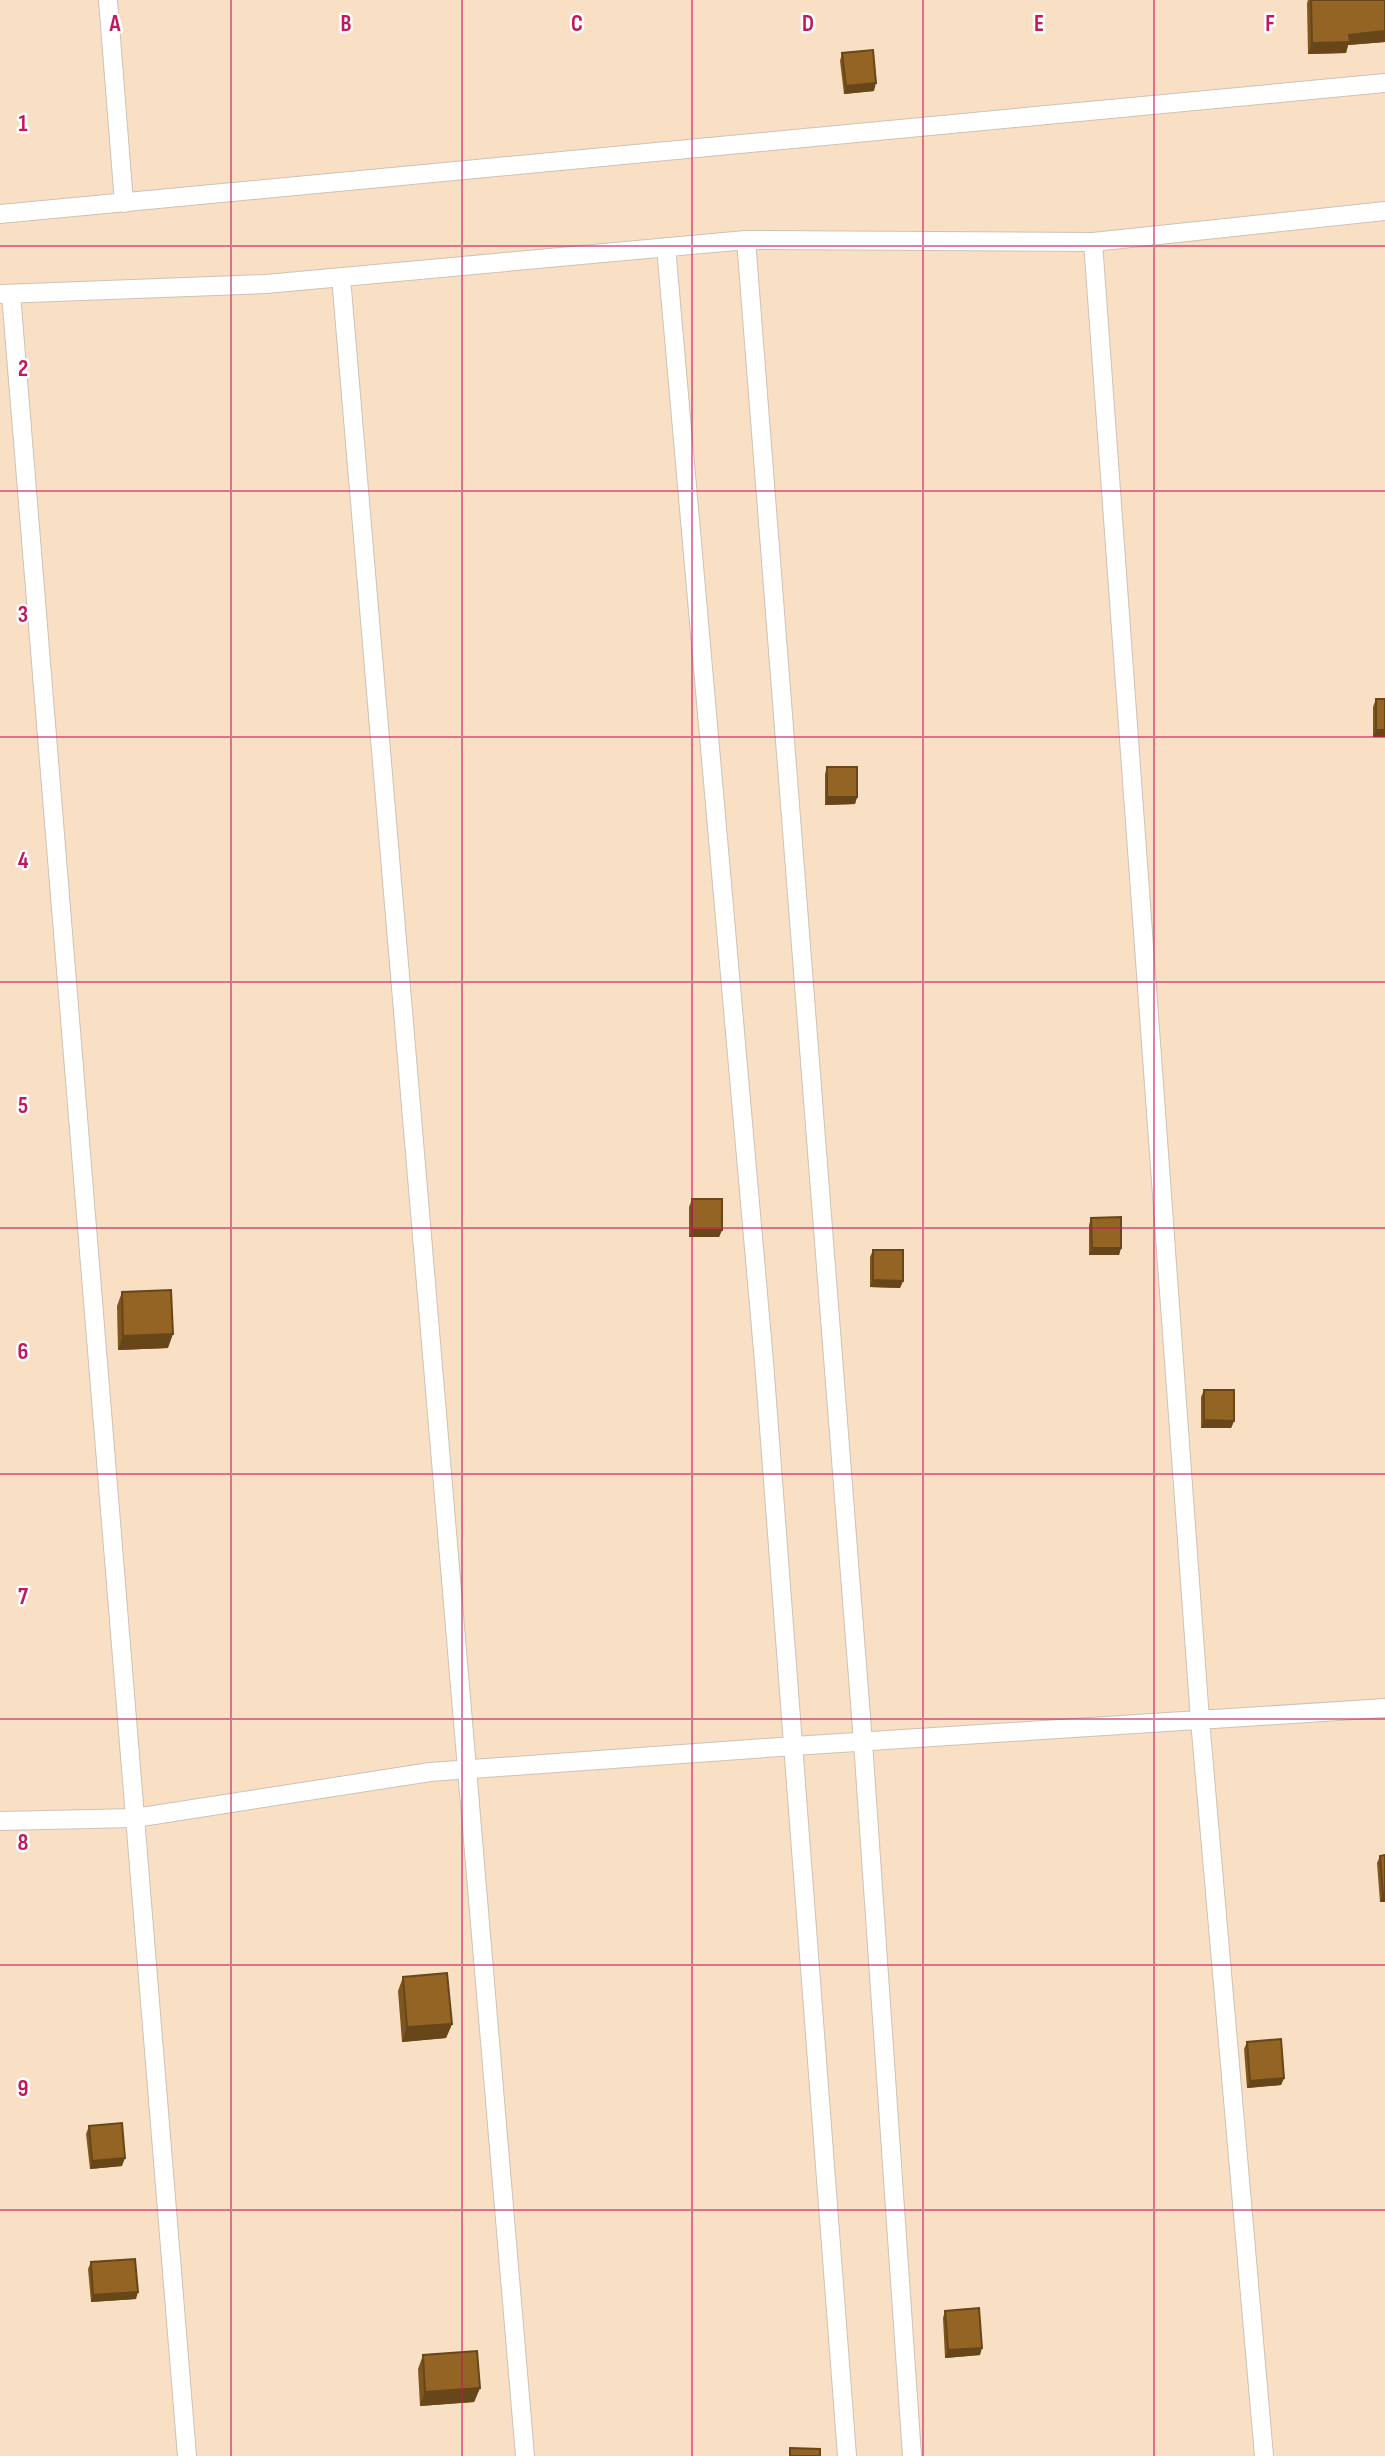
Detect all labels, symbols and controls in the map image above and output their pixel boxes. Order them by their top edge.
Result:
text: A [109,10,122,38]
text: B [341,10,352,38]
text: C [571,10,583,38]
text: D [802,10,814,38]
text: E [1034,10,1044,38]
text: F [1265,10,1275,38]
text: 1 [18,110,28,138]
text: 2 [18,355,28,383]
text: 3 [18,601,28,629]
text: 4 [18,847,29,875]
text: 5 [18,1092,28,1120]
text: 6 [18,1338,28,1366]
text: 7 [18,1583,28,1611]
text: 8 [18,1829,29,1857]
text: 9 [18,2075,28,2103]

